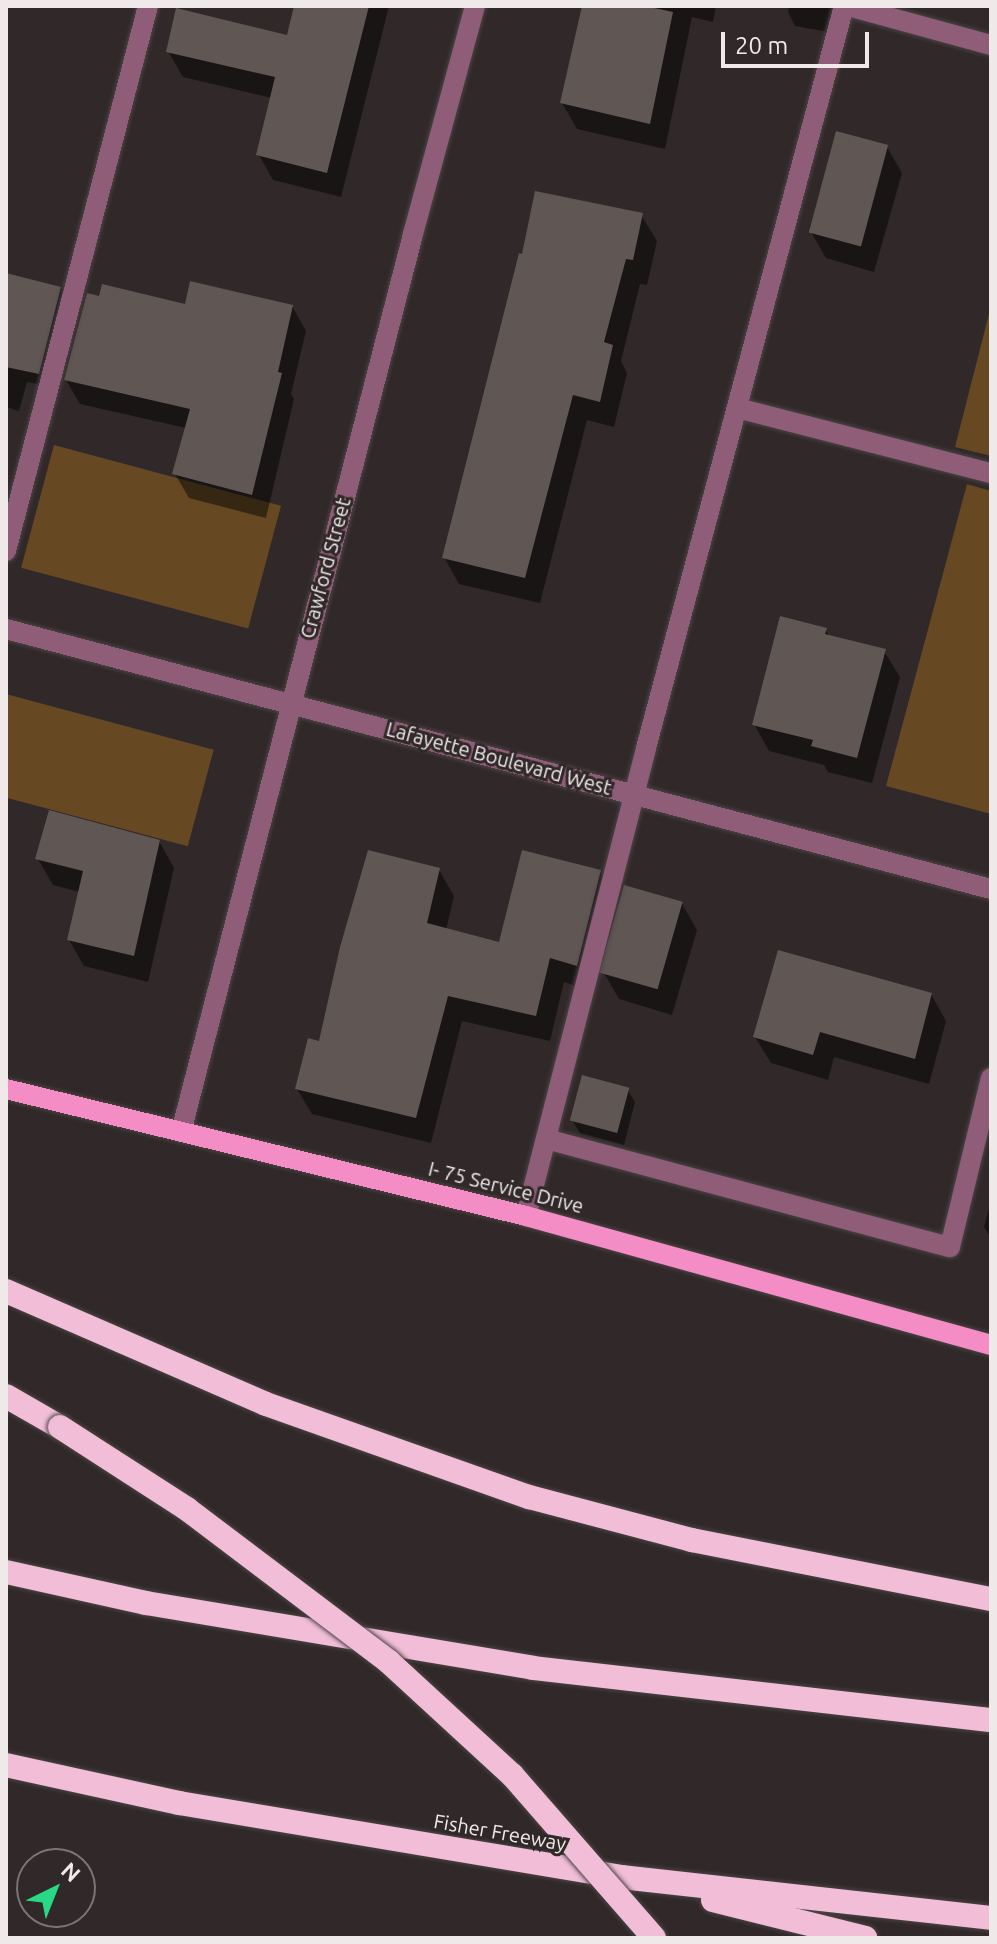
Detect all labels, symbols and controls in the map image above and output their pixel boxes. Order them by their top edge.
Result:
scale bar [725,16,873,66]
text: 20 m [735,32,788,59]
street label: Crawford Street [295,495,355,641]
street label: Lafayette Boulevard West [384,716,614,800]
street label: I- 75 Service Drive [426,1156,586,1218]
street label: Fisher Freeway [432,1809,568,1855]
north arrow [16,1848,96,1928]
text: N [57,1857,86,1886]

